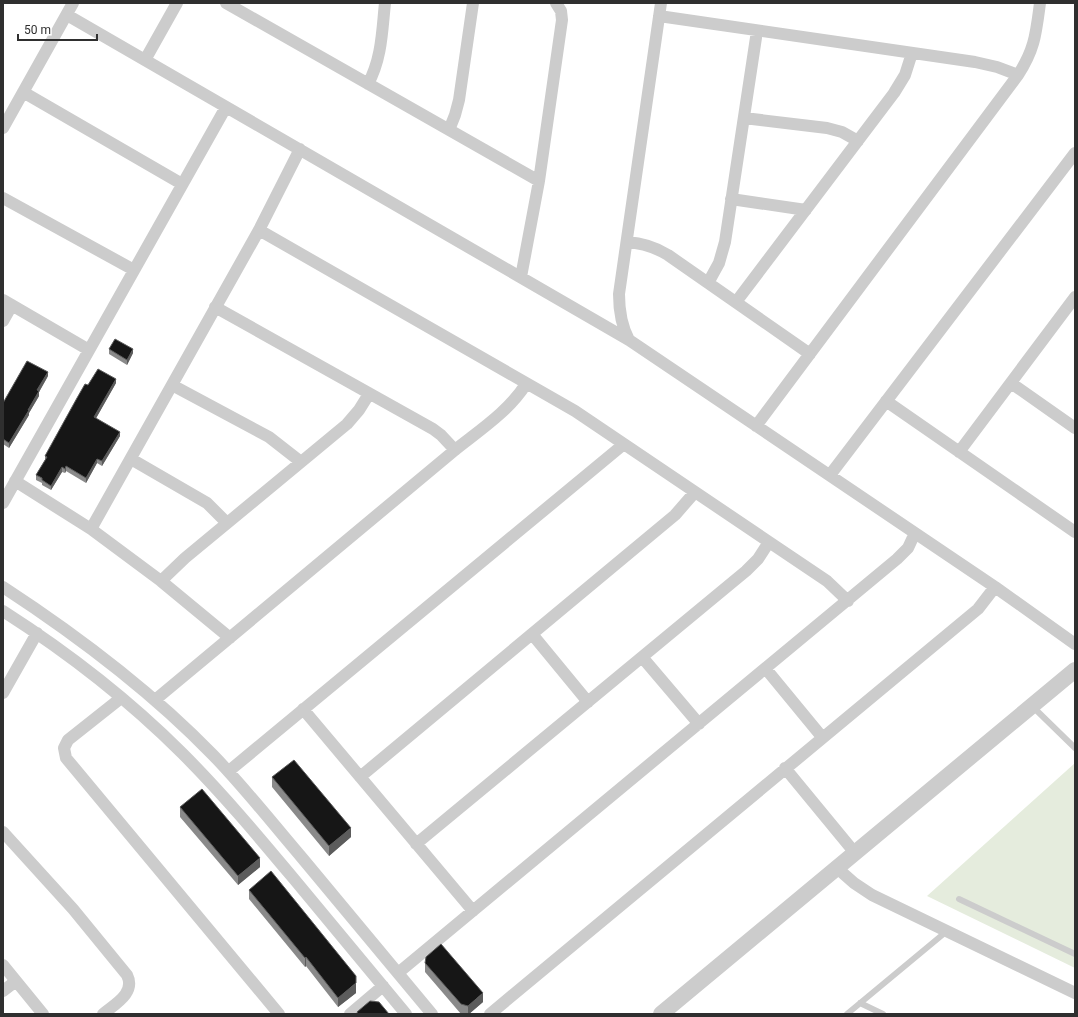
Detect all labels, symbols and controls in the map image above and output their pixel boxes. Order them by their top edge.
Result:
scale bar [18,16,97,42]
text: 50 m [24,23,51,37]

